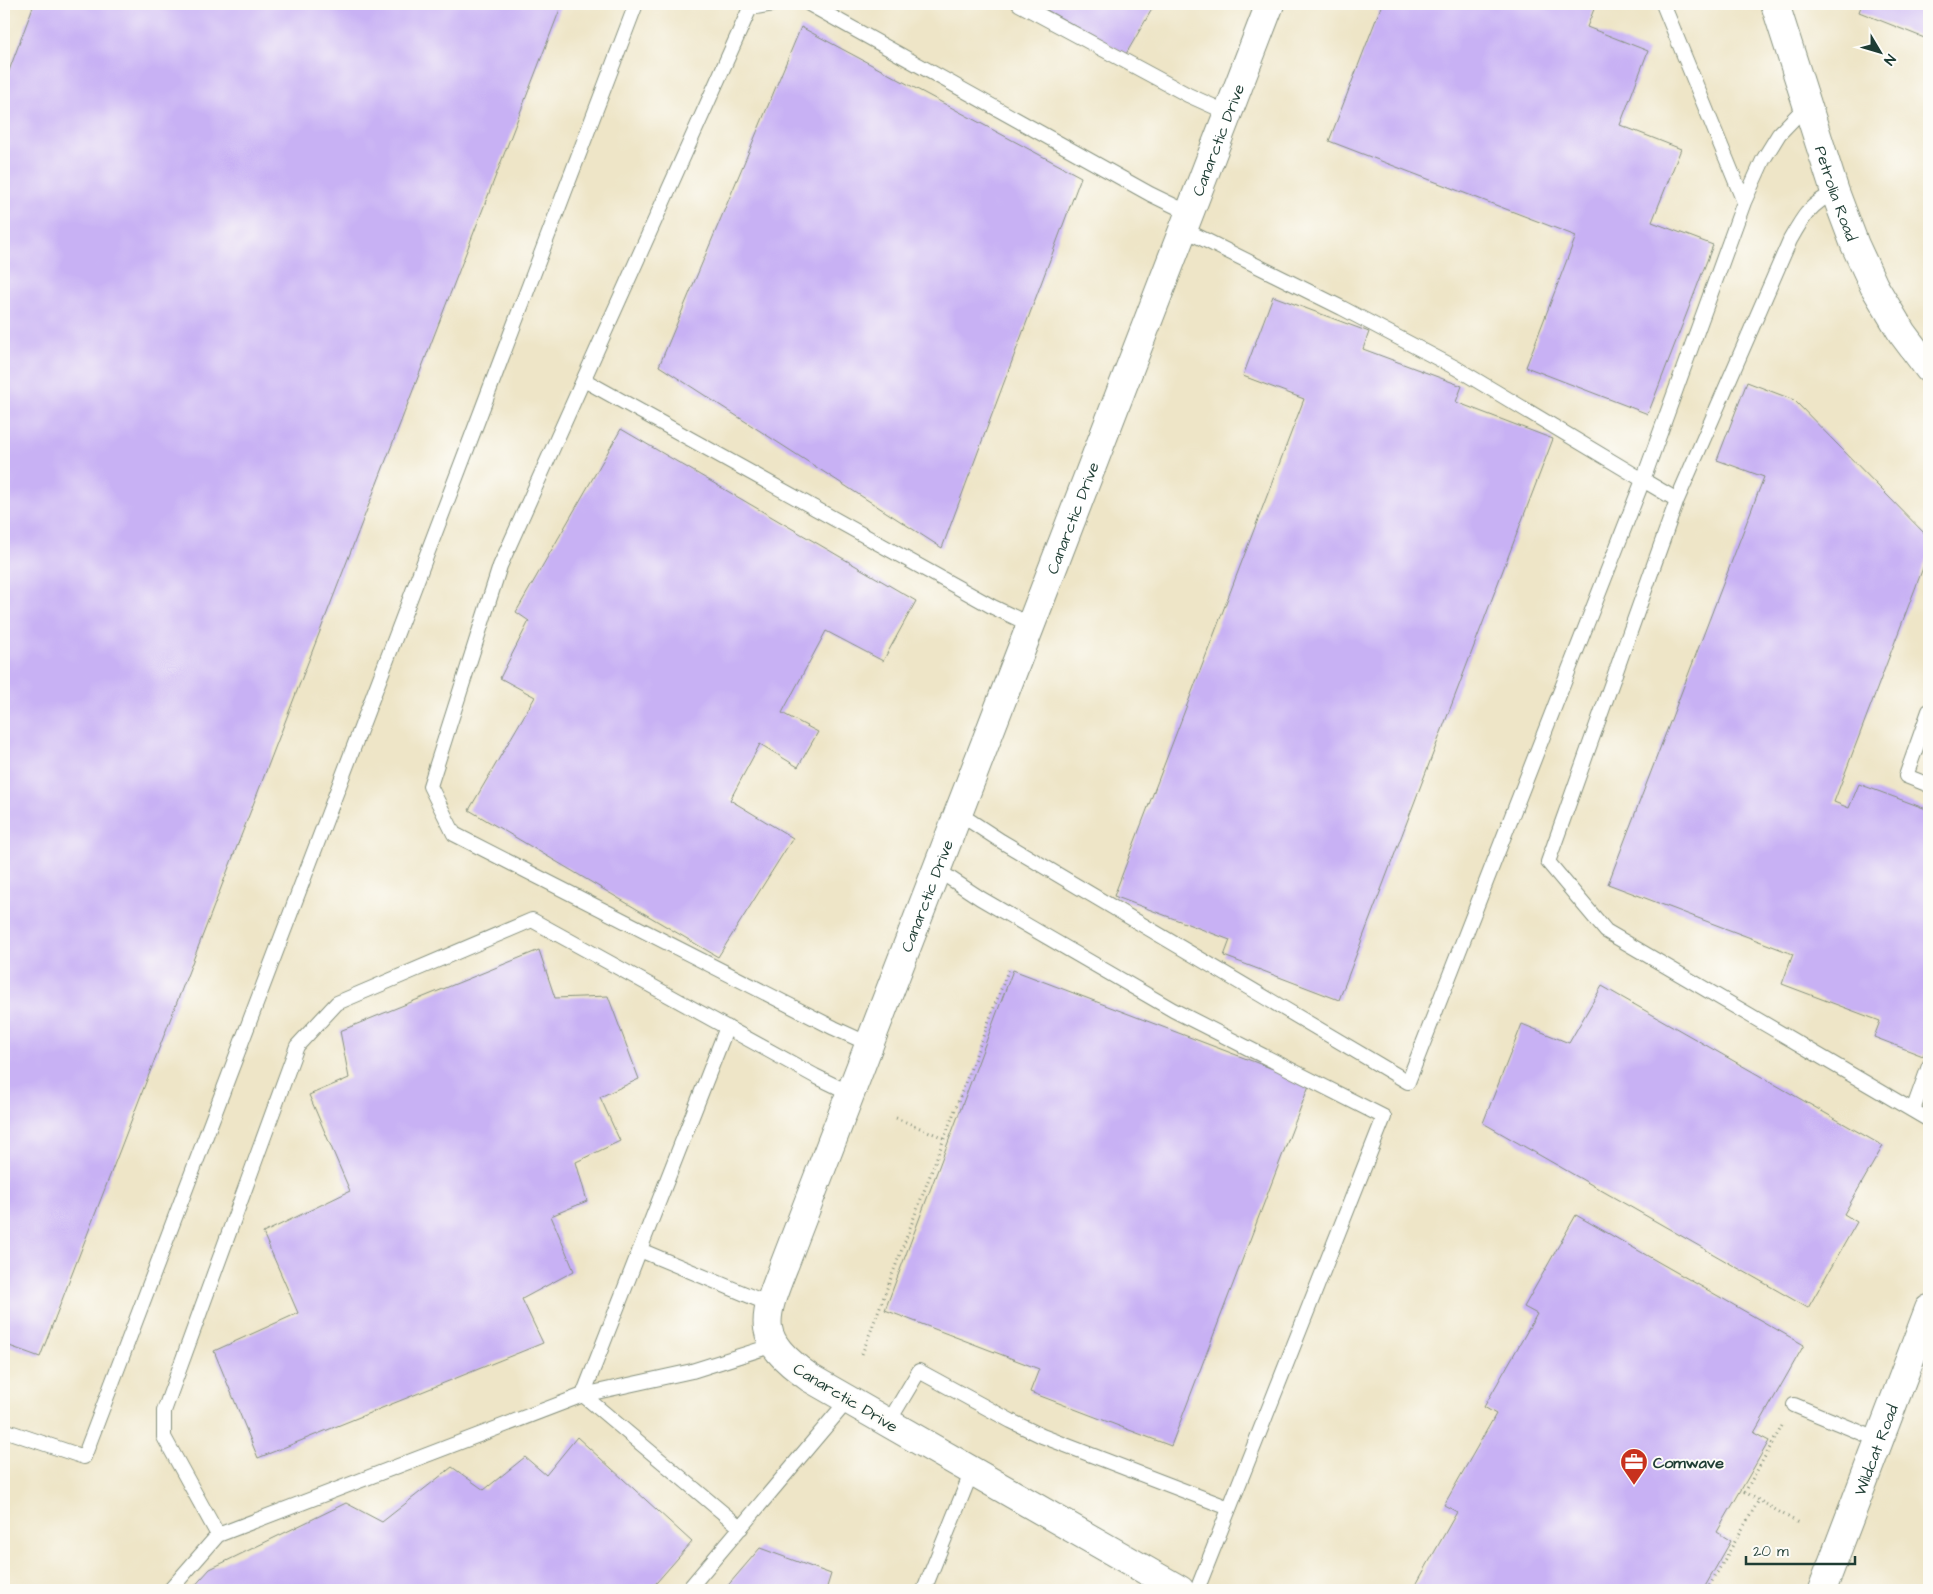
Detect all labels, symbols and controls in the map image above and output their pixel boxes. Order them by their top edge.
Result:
north arrow [1856,28,1906,78]
text: N [1879,50,1900,69]
street label: Canarctic Drive [1187,81,1250,199]
street label: Petrolia Road [1809,143,1862,244]
street label: Canarctic Drive [1041,458,1105,577]
street label: Canarctic Drive [896,836,959,955]
street label: Canarctic Drive [789,1358,902,1438]
street label: Wildcat Road [1849,1401,1904,1499]
office icon: Comwave [1619,1447,1649,1486]
place label: Comwave [1653,1452,1724,1474]
scale bar [1746,1534,1854,1566]
text: 20 m [1753,1541,1789,1562]

